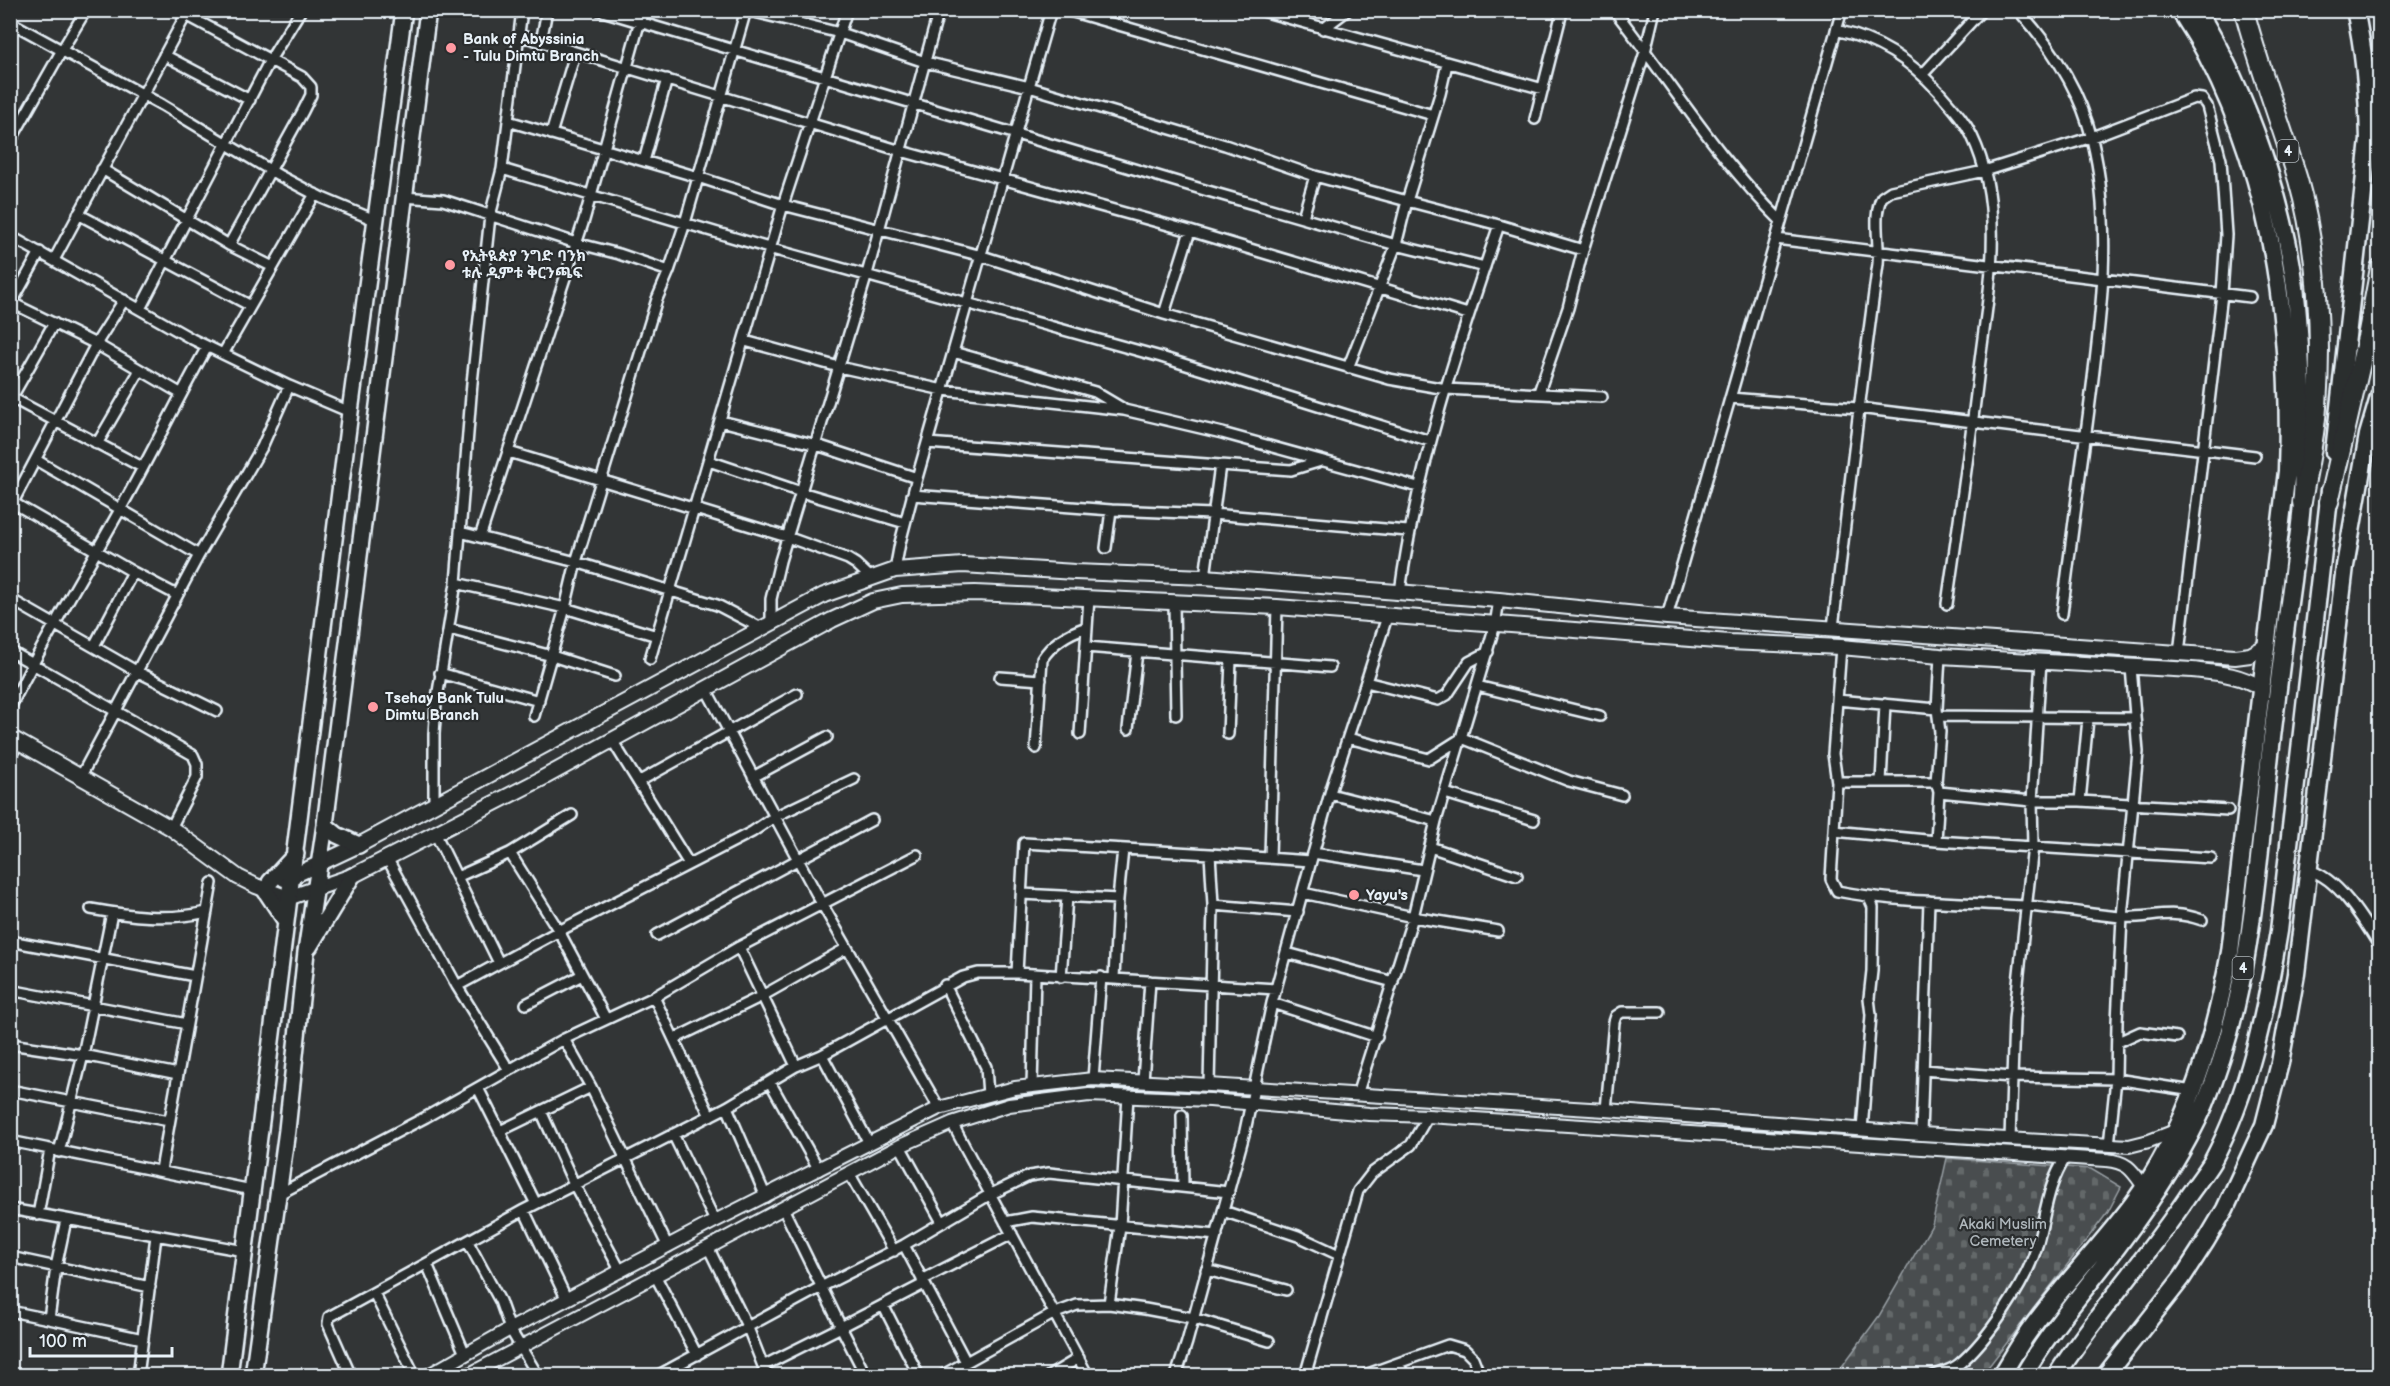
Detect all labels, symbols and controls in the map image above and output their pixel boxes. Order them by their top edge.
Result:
place label: Bank of Abyssinia - Tulu Dimtu Branch [463,30,599,66]
marker: Bank of Abyssinia - Tulu Dimtu Branch [444,41,458,55]
road number: 4 [2278,140,2298,162]
place label: የኢትዪጵያ ንግድ ባንክ ቱሉ ዲምቱ ቅርንጫፍ [462,247,586,283]
marker: የኢትዪጵያ ንግድ ባንክ ቱሉ ዲምቱ ቅርንጫፍ [443,258,457,272]
place label: Tsehay Bank Tulu Dimtu Branch [385,689,504,725]
marker: Tsehay Bank Tulu Dimtu Branch [366,700,380,714]
place label: Yayu's [1366,886,1408,905]
marker: Yayu's [1347,888,1361,902]
road number: 4 [2232,957,2254,979]
park label: Akaki Muslim Cemetery [1959,1215,2047,1251]
scale bar [30,1320,172,1358]
text: 100 m [39,1331,87,1352]

